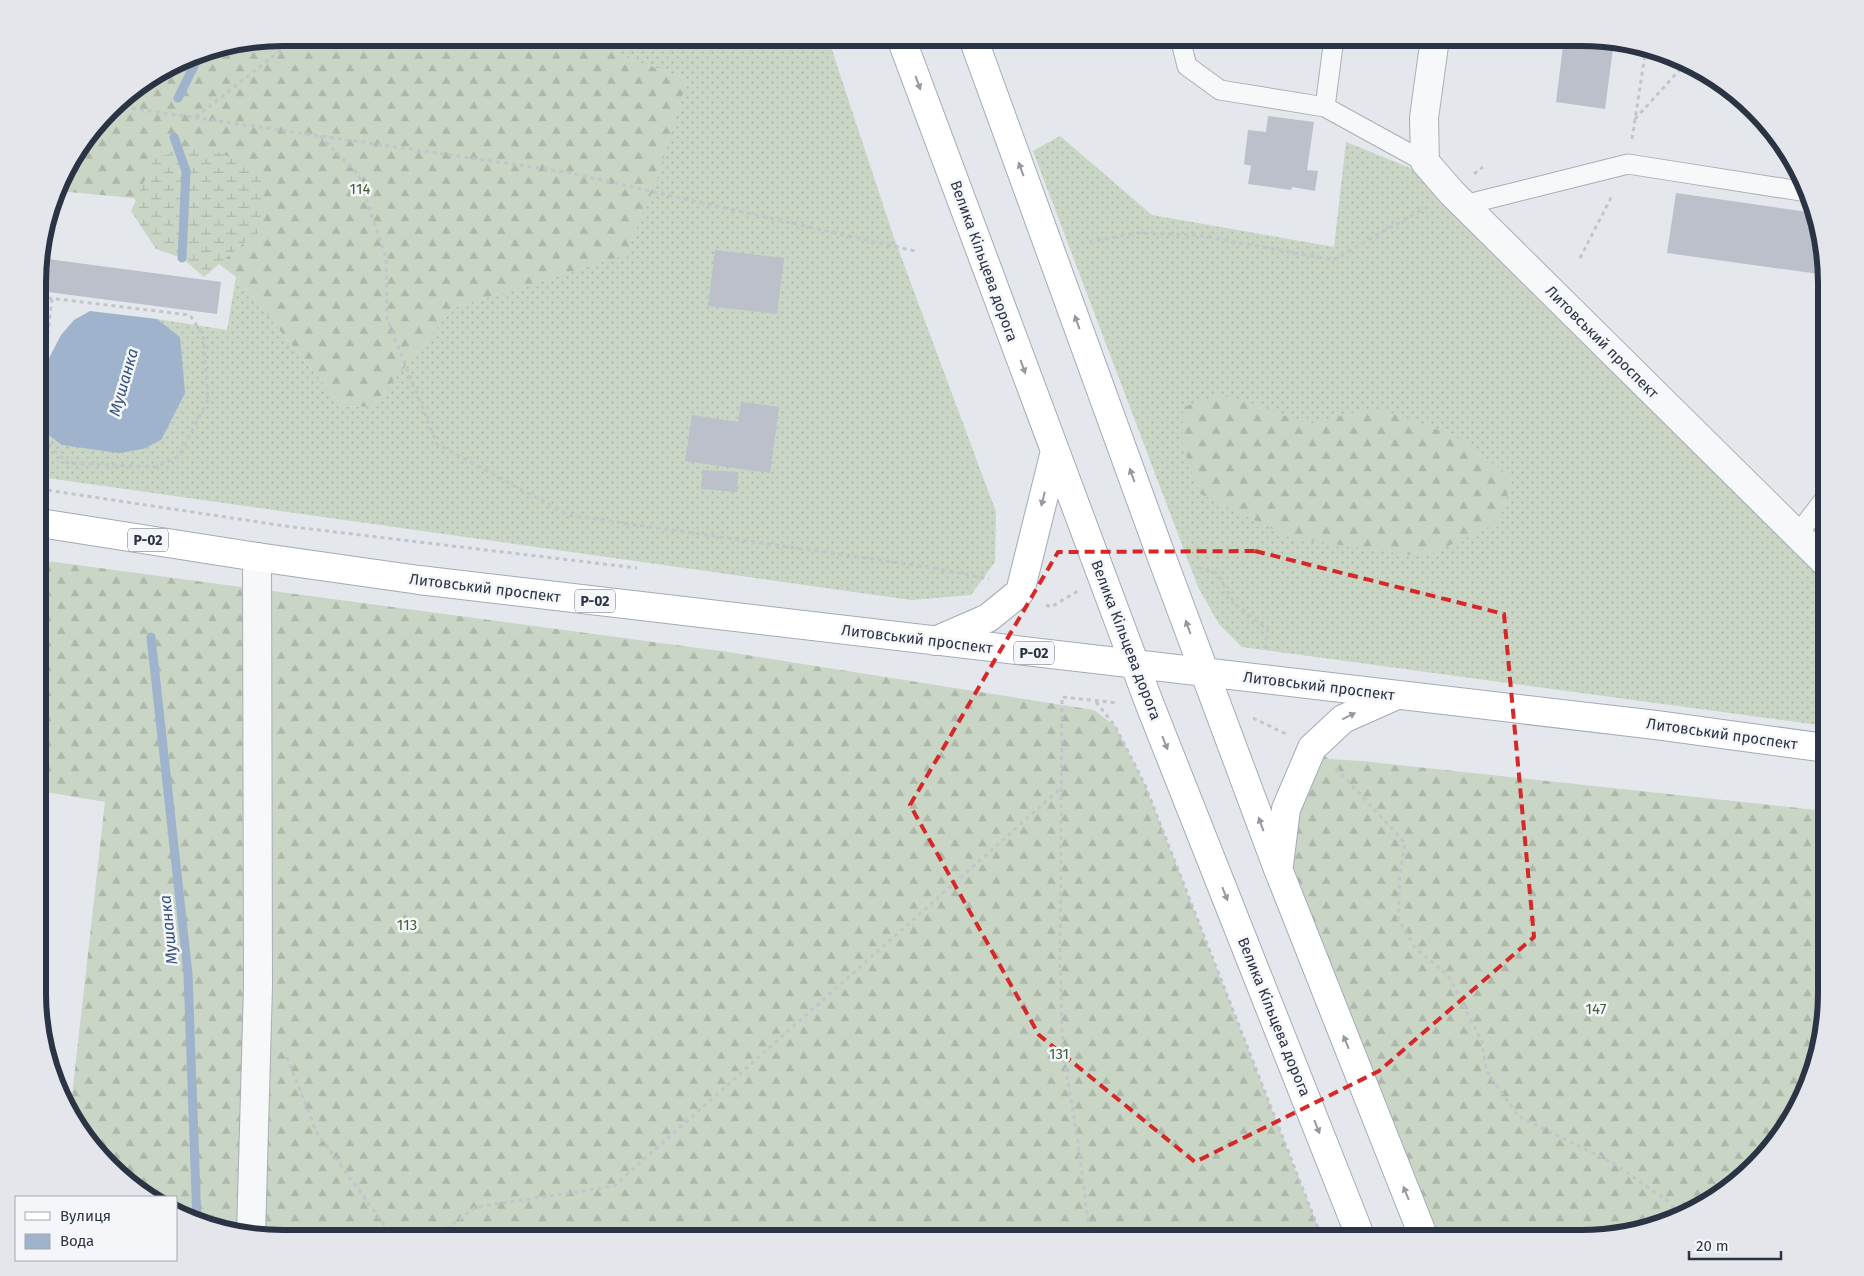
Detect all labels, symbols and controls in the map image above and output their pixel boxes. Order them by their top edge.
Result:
one-way arrow [915,76,922,91]
one-way arrow [1017,162,1024,177]
street label: Велика Кільцева дорога [946,178,1022,344]
park label: 114 [350,180,370,198]
street label: Литовський проспект [1542,282,1662,402]
one-way arrow [1073,314,1081,329]
water label: Мушанка [105,346,142,418]
one-way arrow [1019,360,1027,375]
one-way arrow [1128,467,1136,482]
one-way arrow [1039,491,1047,506]
road number: Р-02 [128,528,168,552]
street label: Велика Кільцева дорога [1087,557,1165,723]
street label: Литовський проспект [408,570,562,606]
road number: Р-02 [575,590,615,612]
one-way arrow [1184,620,1191,635]
street label: Литовський проспект [840,621,994,657]
road number: Р-02 [1014,641,1054,664]
street label: Литовський проспект [1242,668,1396,704]
one-way arrow [1342,712,1356,720]
street label: Литовський проспект [1645,714,1799,754]
one-way arrow [1161,736,1169,751]
one-way arrow [1257,816,1264,831]
one-way arrow [1221,887,1229,902]
water label: Мушанка [155,894,182,966]
park label: 113 [397,916,417,934]
street label: Велика Кільцева дорога [1234,935,1314,1099]
park label: 147 [1586,1000,1607,1018]
one-way arrow [1342,1035,1350,1049]
park label: 131 [1049,1045,1069,1063]
one-way arrow [1313,1120,1321,1135]
one-way arrow [1402,1185,1410,1200]
legend [15,1196,178,1261]
text: Вулиця [60,1207,111,1225]
scale bar [1689,1228,1782,1260]
text: Вода [60,1232,94,1250]
text: 20 m [1696,1237,1729,1255]

